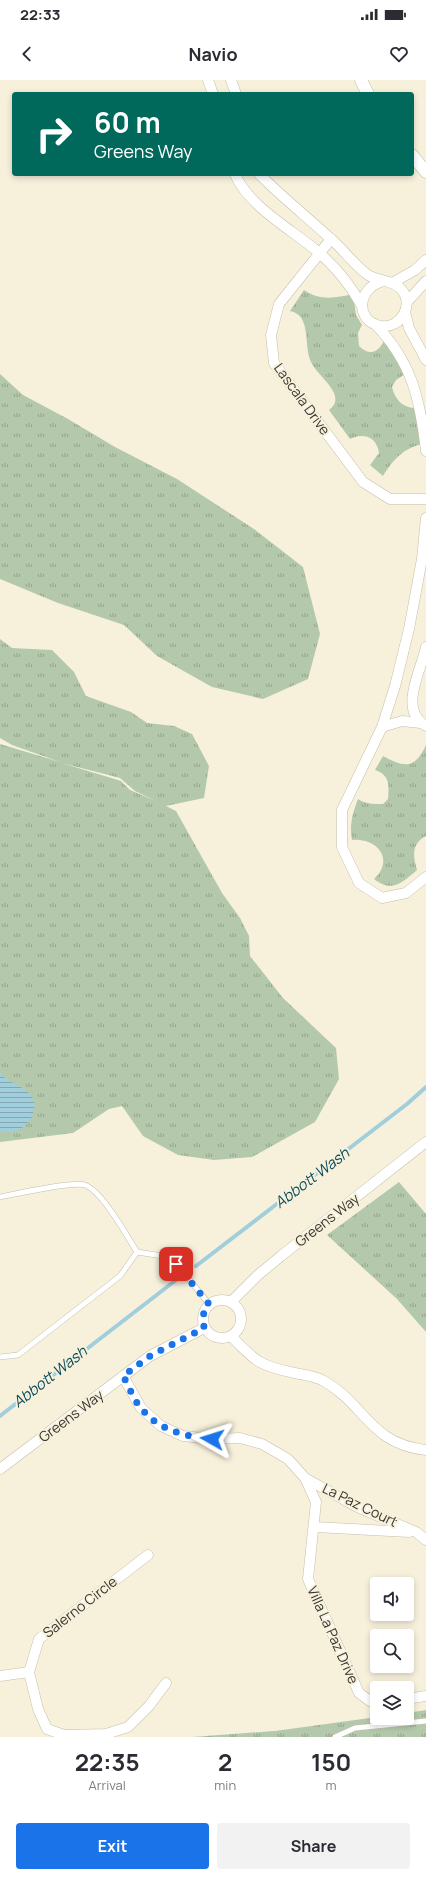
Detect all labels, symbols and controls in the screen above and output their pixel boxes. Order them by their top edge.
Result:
text: 22:33 [20,4,60,25]
text: Navio [188,42,238,66]
icon: back [16,43,38,65]
icon: heart [388,43,410,65]
text: 60 m [94,103,161,141]
icon: right [28,108,80,160]
text: Greens Way [94,139,193,163]
street label: Lascala Drive [270,359,335,438]
water label: Abbott Wash [270,1142,354,1213]
street label: Greens Way [291,1188,363,1251]
pin [159,1247,193,1281]
icon: arrive [165,1253,187,1275]
water label: Abbott Wash [8,1340,92,1412]
street label: Greens Way [34,1385,107,1446]
position arrow [191,1418,233,1460]
street label: La Paz Court [320,1478,401,1531]
street label: Salerno Circle [39,1572,121,1642]
map controls [370,1577,414,1725]
button: sound [370,1577,414,1621]
street label: Villa La Paz Drive [303,1583,364,1687]
button: search [370,1629,414,1673]
button: layers [370,1681,414,1725]
text: 22:35 [75,1745,140,1778]
text: 2 [218,1745,232,1778]
text: 150 [311,1745,351,1778]
text: Arrival [89,1776,126,1794]
text: min [214,1776,236,1794]
text: m [326,1776,337,1794]
button: Exit [16,1823,209,1869]
button: Share [217,1823,410,1869]

